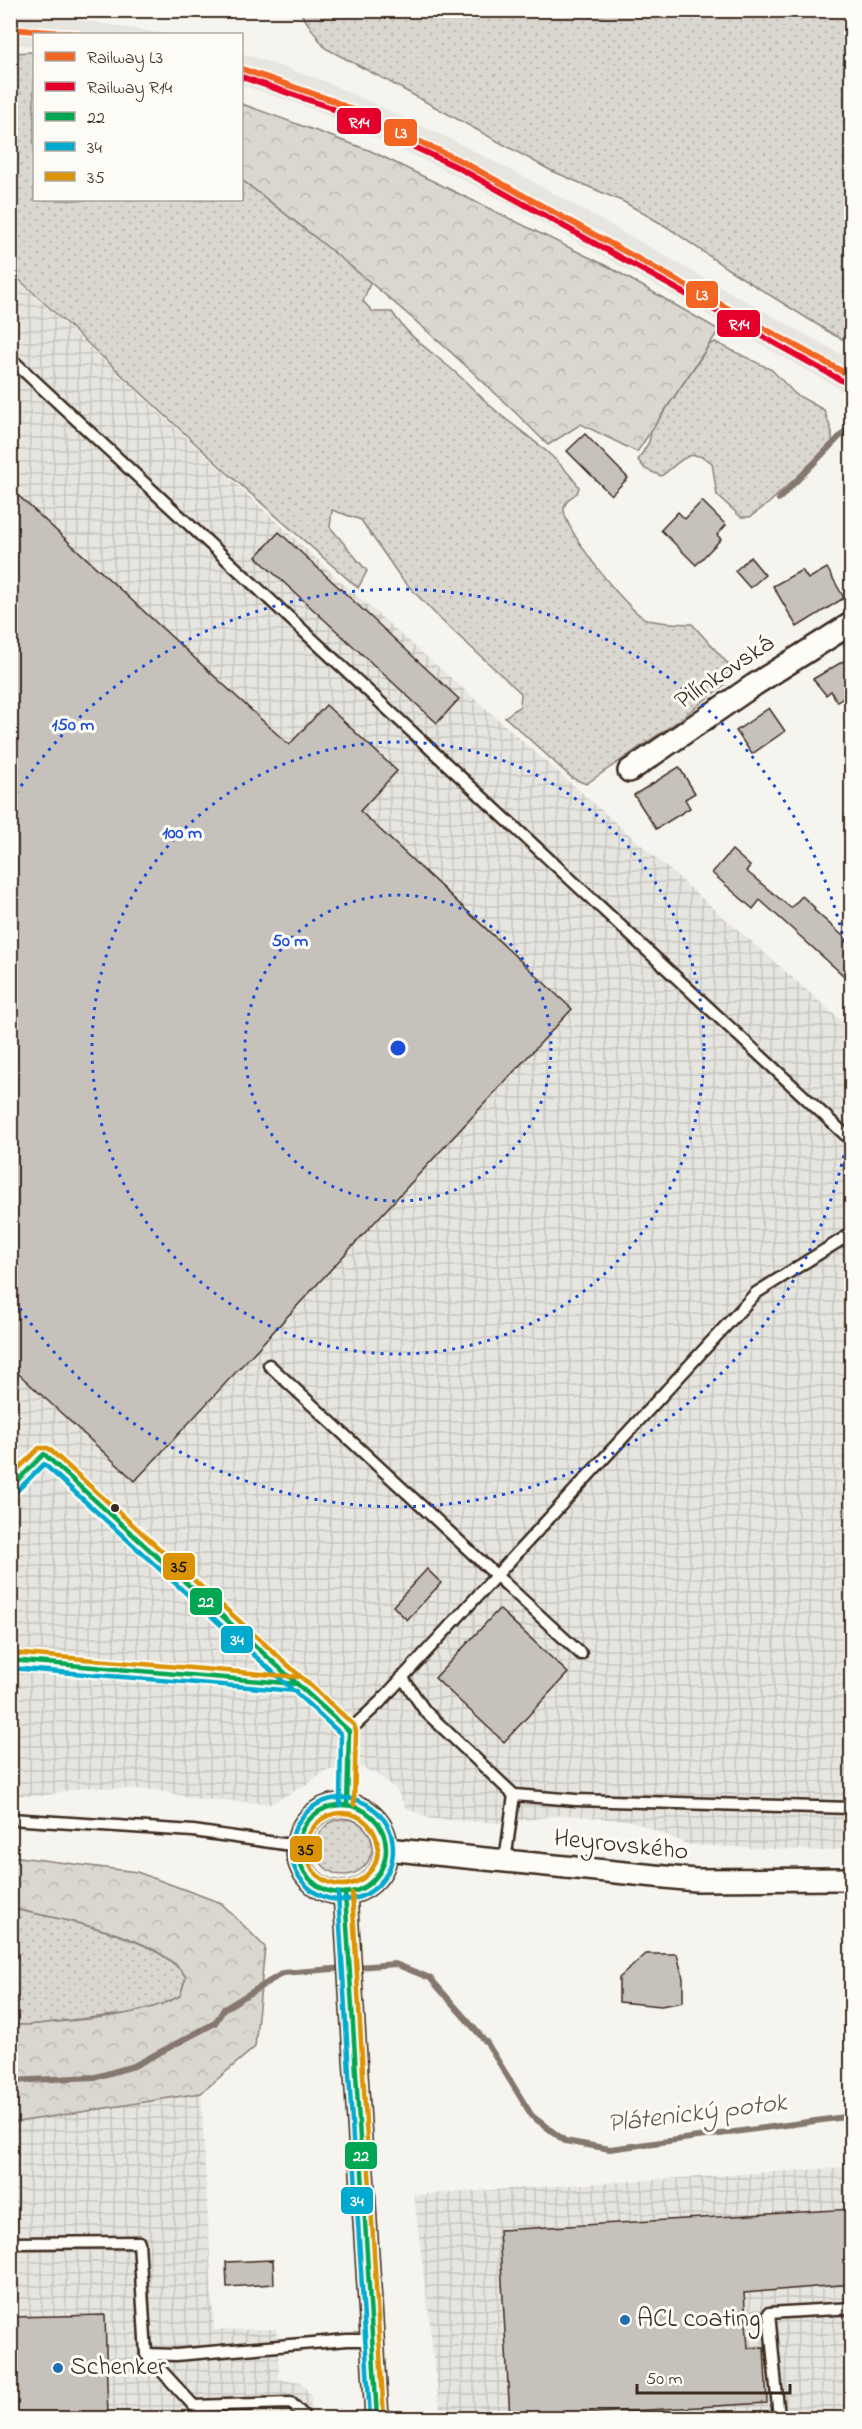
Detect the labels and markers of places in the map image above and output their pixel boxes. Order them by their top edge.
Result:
centre of rings [388,1038,408,1058]
unlabelled marker [109,1502,121,1514]
place label: ACL coating [637,2301,760,2339]
marker: ACL coating [618,2313,632,2327]
place label: Schenker [70,2349,167,2387]
marker: Schenker [51,2361,65,2375]

